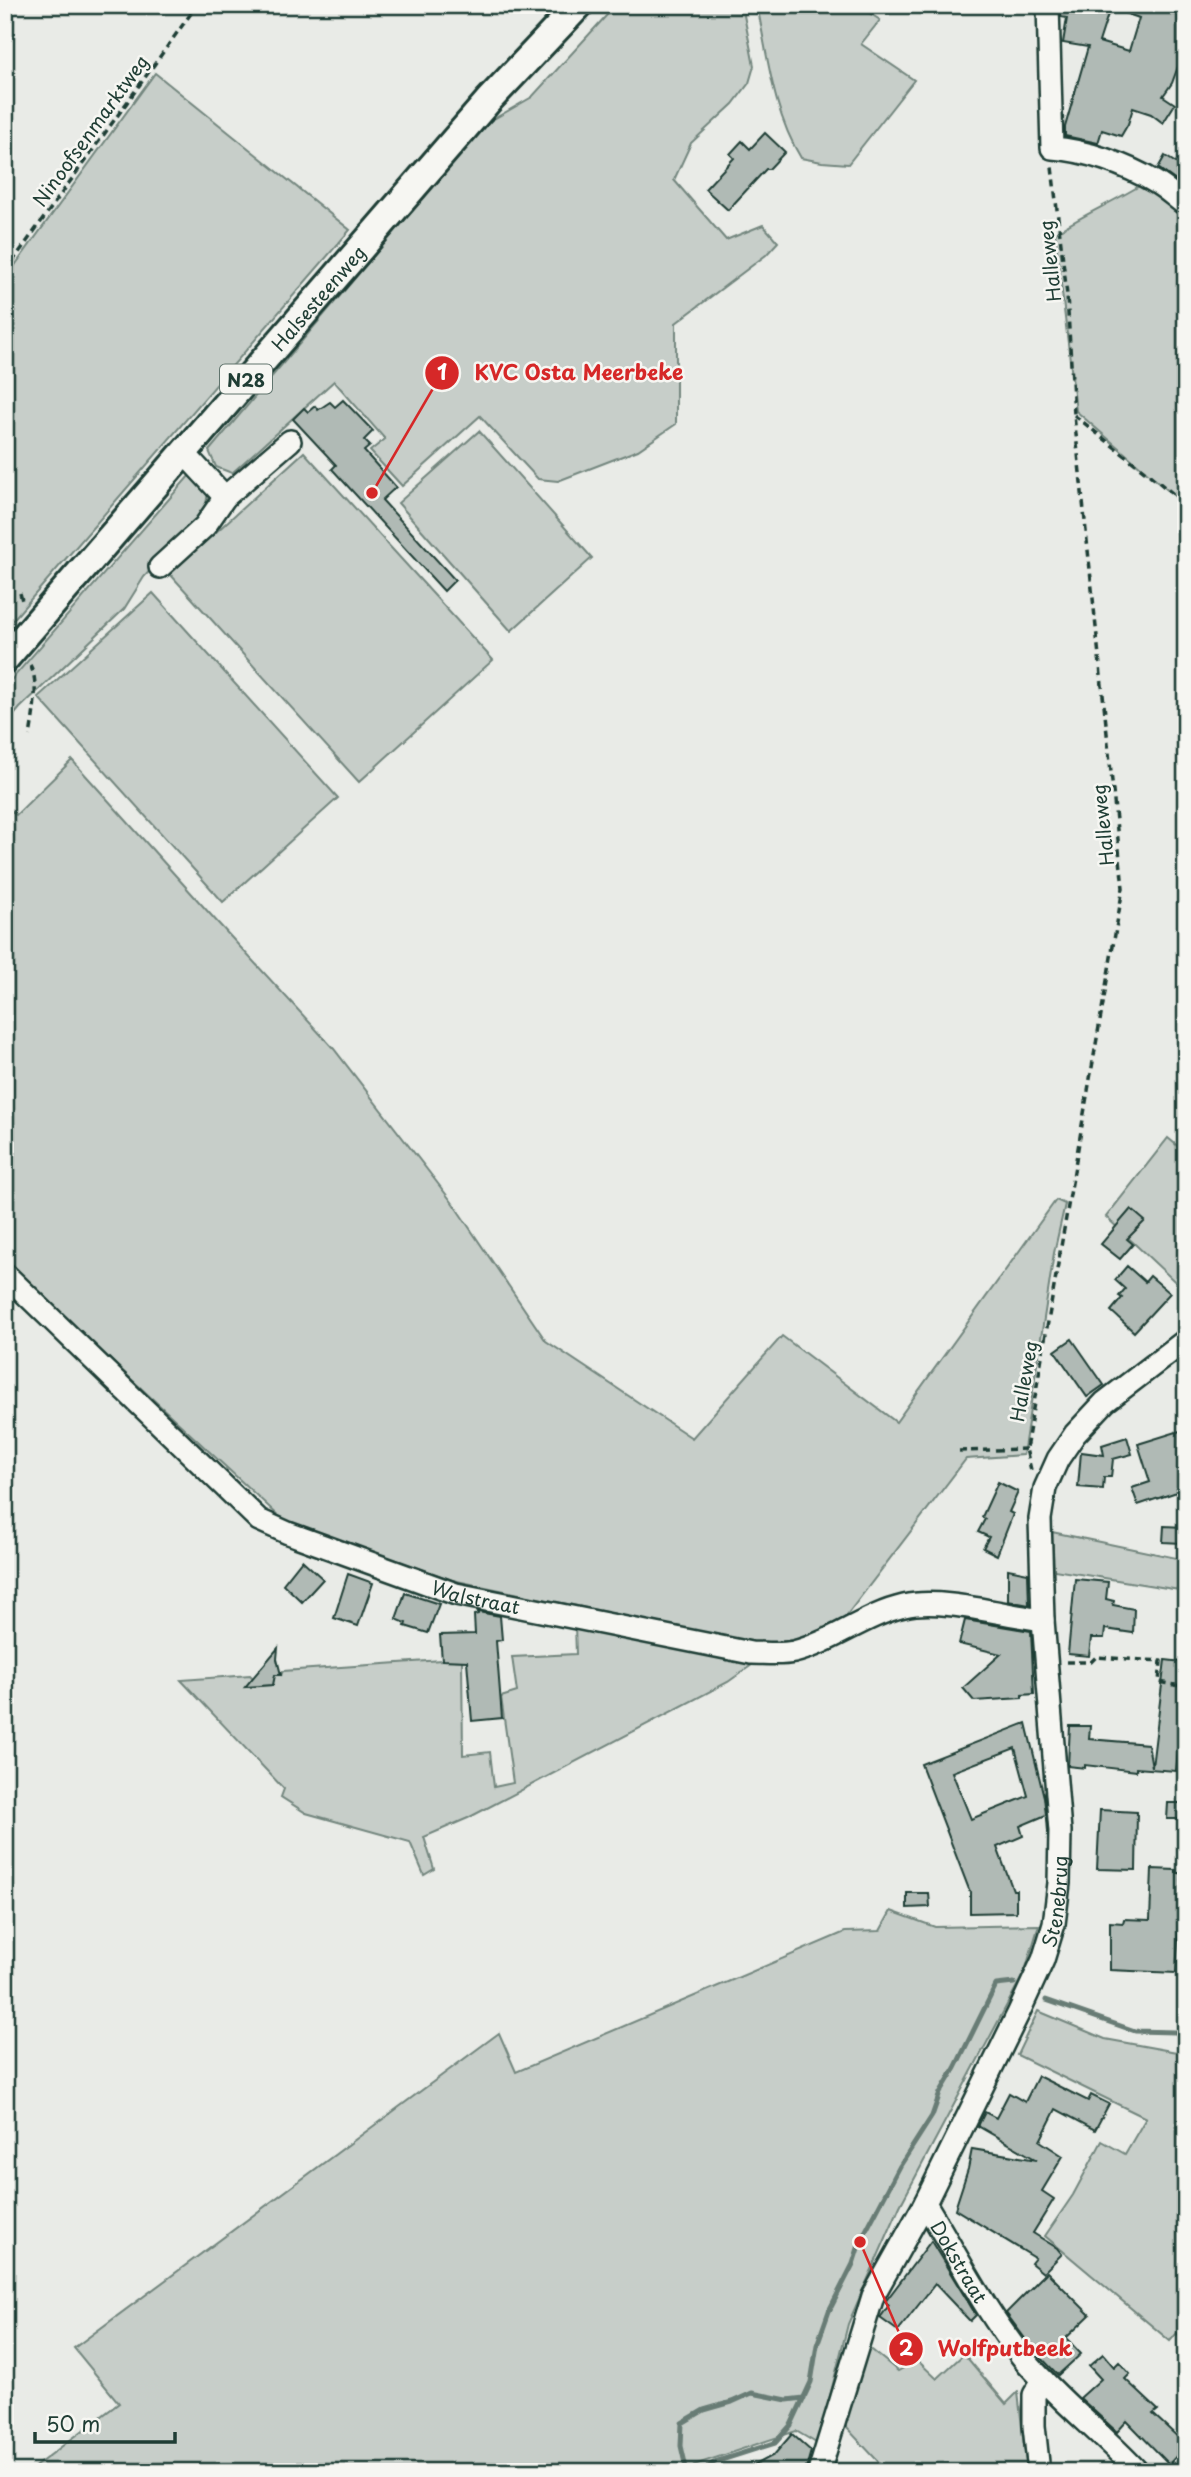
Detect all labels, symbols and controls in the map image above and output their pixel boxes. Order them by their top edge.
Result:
street label: Ninoofsenmarktweg [25,48,155,212]
street label: Halleweg [1031,219,1067,303]
street label: Halsesteenweg [264,239,372,357]
callout: KVC Osta Meerbeke [424,352,698,394]
text: 1 [437,355,447,387]
text: KVC Osta Meerbeke [475,355,683,387]
road number: N28 [220,365,272,394]
street label: Halleweg [1084,783,1120,867]
street label: Halleweg [1002,1338,1044,1424]
street label: Walstraat [428,1572,523,1620]
street label: Stenebrug [1034,1855,1074,1951]
street label: Dokstraat [924,2215,995,2309]
callout: Wolfputbeek [888,2328,1086,2370]
text: 2 [899,2331,914,2363]
text: Wolfputbeek [937,2331,1073,2363]
scale bar [35,2400,175,2444]
text: 50 m [46,2407,100,2439]

